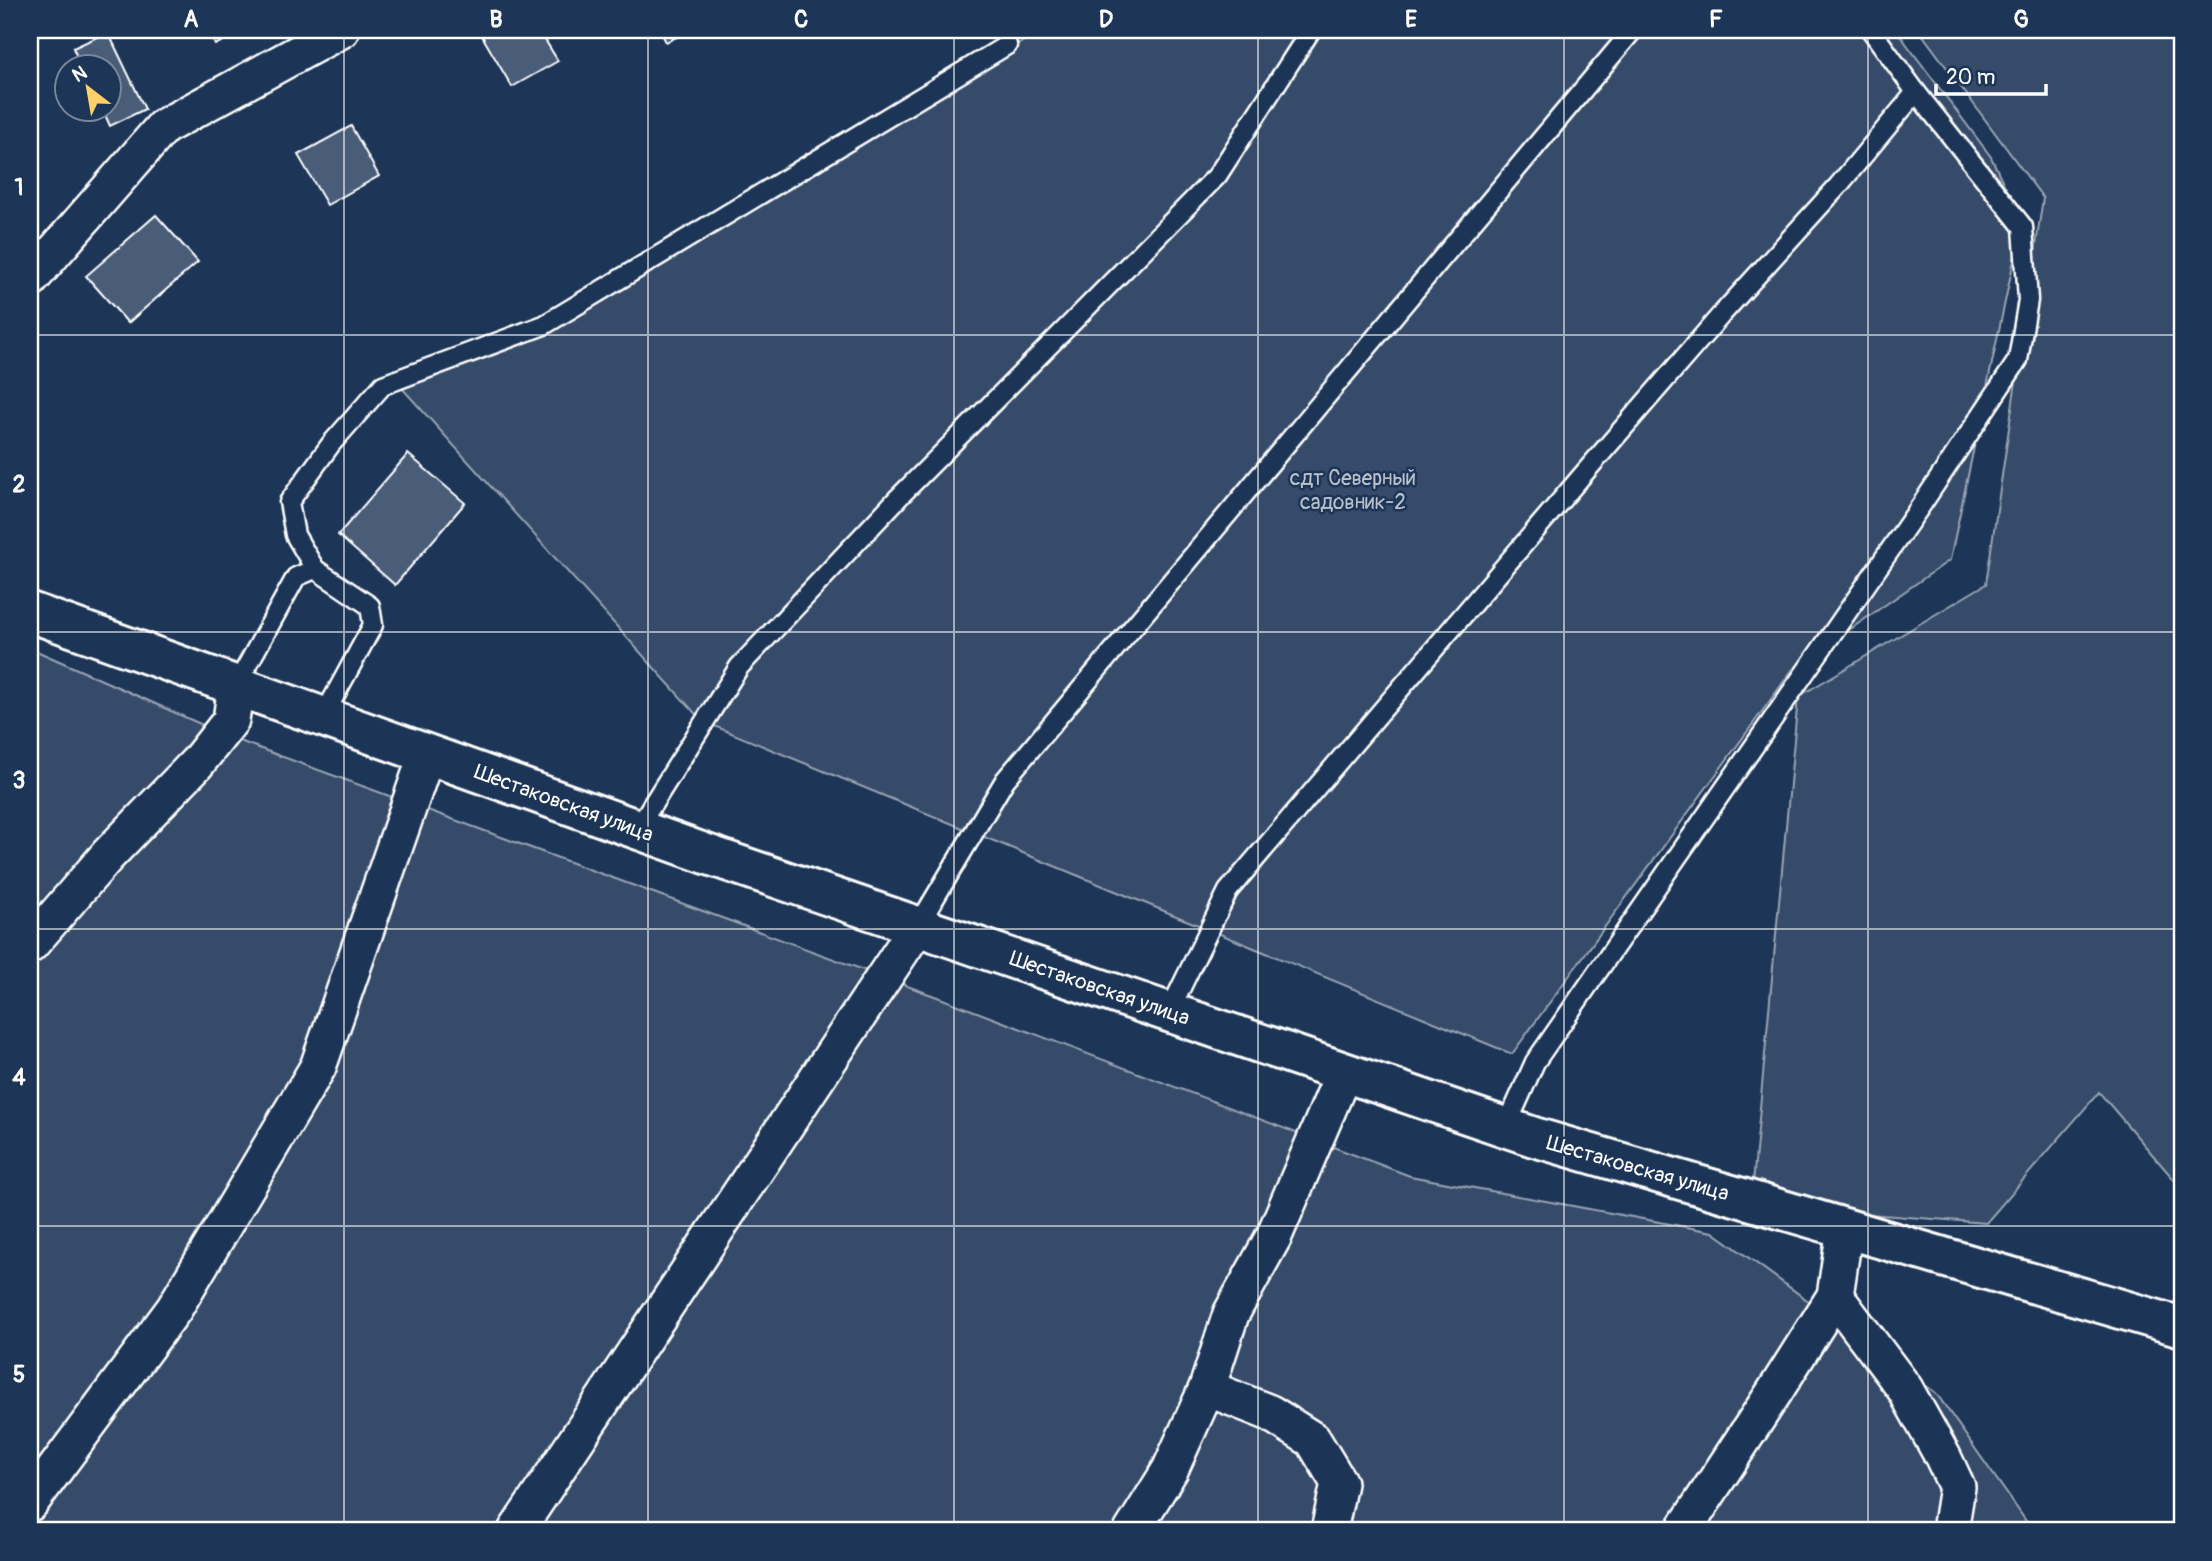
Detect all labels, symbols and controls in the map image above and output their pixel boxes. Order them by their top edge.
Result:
text: A [184,5,199,34]
text: B [489,5,503,34]
text: C [794,5,808,34]
text: D [1099,5,1113,34]
text: E [1405,5,1417,34]
text: F [1709,5,1723,34]
text: G [2013,5,2029,34]
north arrow [52,52,122,122]
scale bar [1936,52,2046,96]
text: N [68,61,92,88]
text: 20 m [1946,64,1995,91]
text: 1 [15,173,24,202]
park label: сдт Северный садовник-2 [1290,465,1416,516]
text: 2 [13,470,26,499]
street label: Шестаковская улица [471,759,657,848]
text: 3 [13,766,25,795]
street label: Шестаковская улица [1006,945,1193,1032]
text: 4 [12,1063,26,1092]
street label: Шестаковская улица [1544,1130,1732,1207]
text: 5 [13,1360,25,1389]

